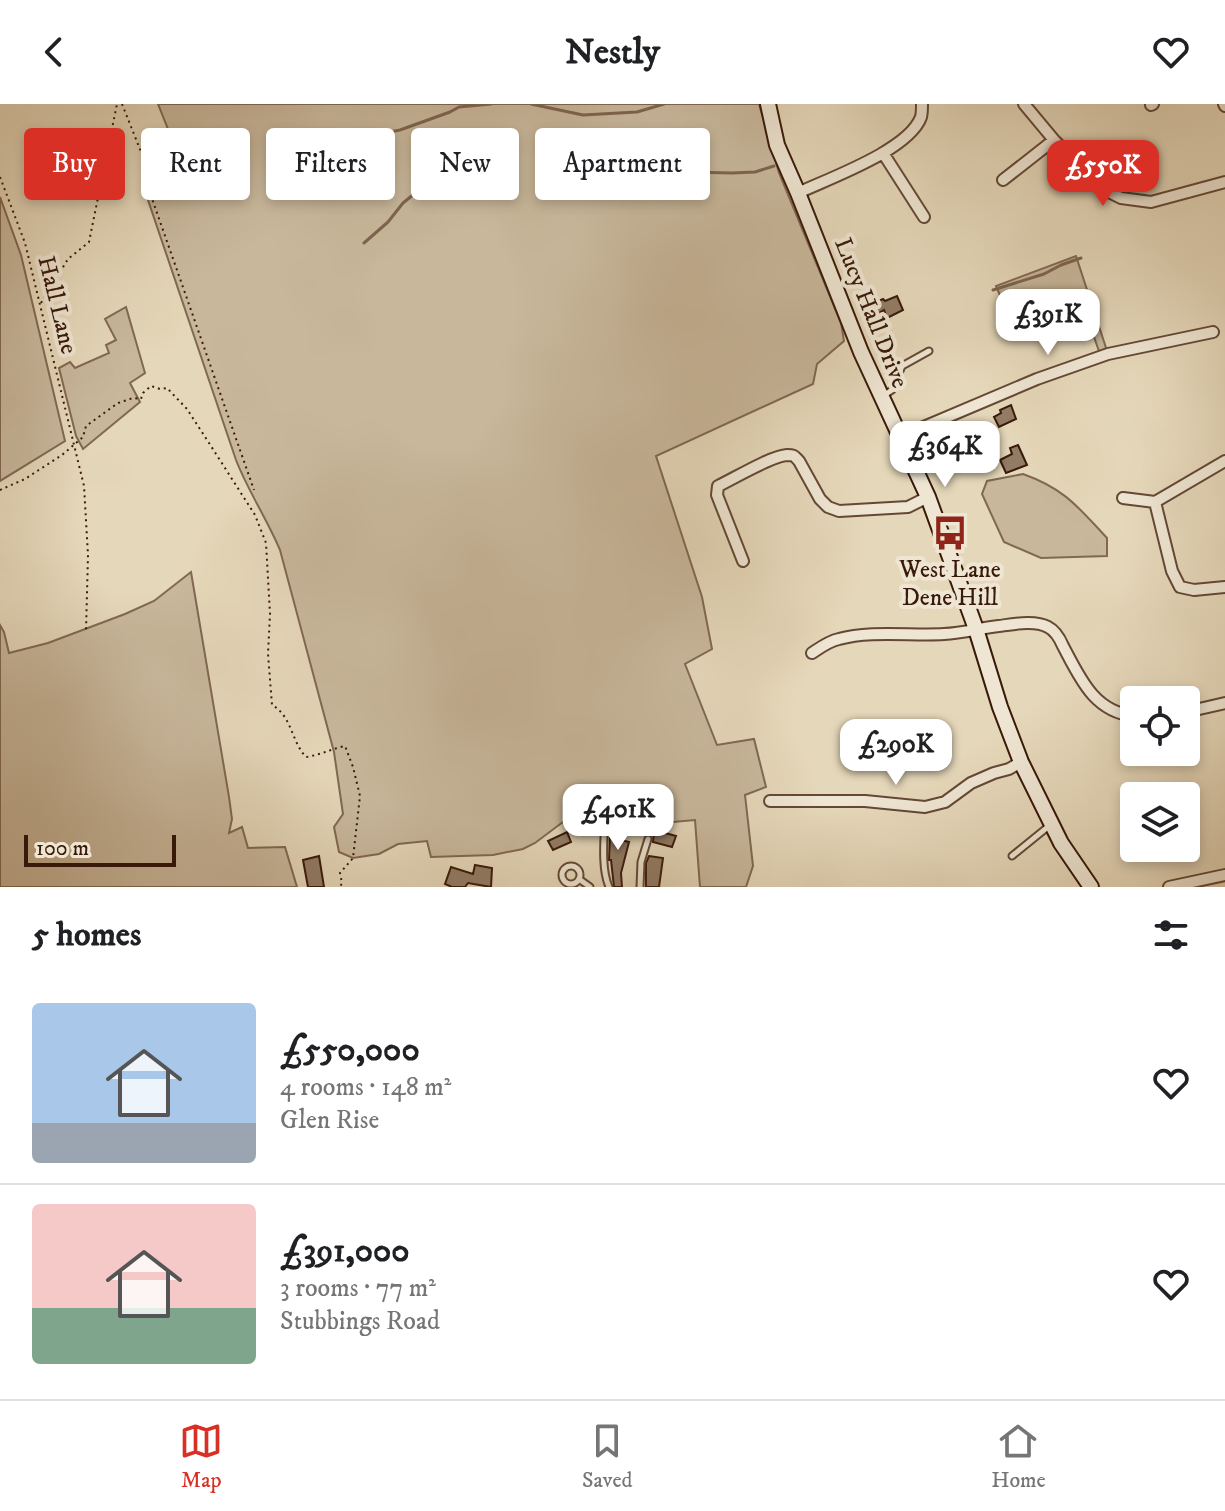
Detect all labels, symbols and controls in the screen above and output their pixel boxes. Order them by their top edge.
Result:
icon: back [32,30,76,74]
text: Nestly [565,30,660,75]
icon: heart [1149,30,1193,74]
chip: Buy [24,128,125,200]
chip: Rent [141,128,250,200]
chip: Filters [266,128,395,200]
chip: New [411,128,519,200]
chip: Apartment [535,128,710,200]
pin: £550K [1047,140,1159,208]
text: £550K [1065,149,1141,182]
street label: Lucy Hall Drive [827,234,915,392]
street label: Hall Lane [30,253,84,357]
pin: £391K [992,289,1104,357]
text: £391K [1014,298,1082,331]
pin: £364K [889,421,1001,489]
text: £364K [908,430,982,463]
bus stop icon: West Lane Dene Hill [931,514,969,552]
place label: West Lane Dene Hill [898,555,1001,613]
map controls [1120,686,1200,862]
button: locate [1120,686,1200,766]
pin: £290K [840,719,952,787]
text: £290K [858,728,934,761]
button: layers [1120,782,1200,862]
pin: £401K [562,784,674,852]
text: £401K [581,793,655,826]
scale bar [24,831,176,867]
text: 100 m [36,835,89,862]
icon: filters [1149,913,1193,957]
text: 5 homes [32,914,141,956]
text: £550,000 [280,1029,420,1071]
icon: home [96,1035,192,1131]
icon: heart [1149,1061,1193,1105]
text: 4 rooms · 148 m² [280,1071,451,1104]
text: Glen Rise [280,1104,379,1137]
text: £391,000 [280,1230,410,1272]
icon: home [96,1236,192,1332]
icon: heart [1149,1262,1193,1306]
text: 3 rooms · 77 m² [280,1272,436,1305]
text: Stubbings Road [280,1305,440,1338]
tab: Map [179,1419,223,1494]
tab: Saved [582,1419,633,1494]
tab: Home [991,1419,1046,1494]

